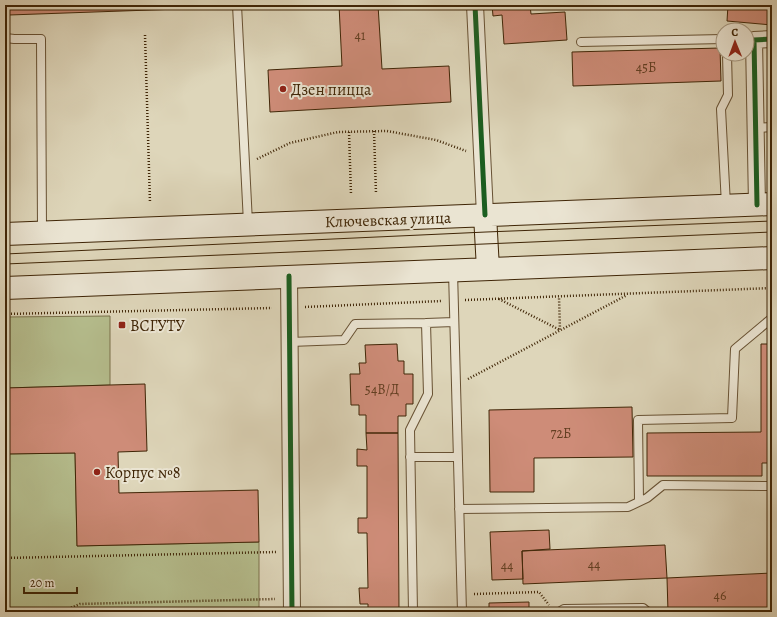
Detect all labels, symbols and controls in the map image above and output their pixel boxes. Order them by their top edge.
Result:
north arrow [715,22,755,62]
text: С [731,25,739,40]
house number: 41 [354,26,366,45]
house number: 45Б [636,58,656,77]
place label: Дзен пицца [291,79,372,101]
marker: Дзен пицца [278,84,288,94]
street label: Ключевская улица [324,207,452,233]
place label: ВСГУТУ [130,315,185,337]
marker: ВСГУТУ [117,320,127,330]
house number: 54В/Д [365,380,399,399]
house number: 72Б [551,424,571,443]
place label: Корпус №8 [105,462,180,484]
marker: Корпус №8 [92,467,102,477]
house number: 44 [588,555,600,574]
house number: 44 [501,556,513,575]
scale bar [24,569,77,595]
text: 20 m [30,575,54,591]
house number: 46 [714,586,726,605]

